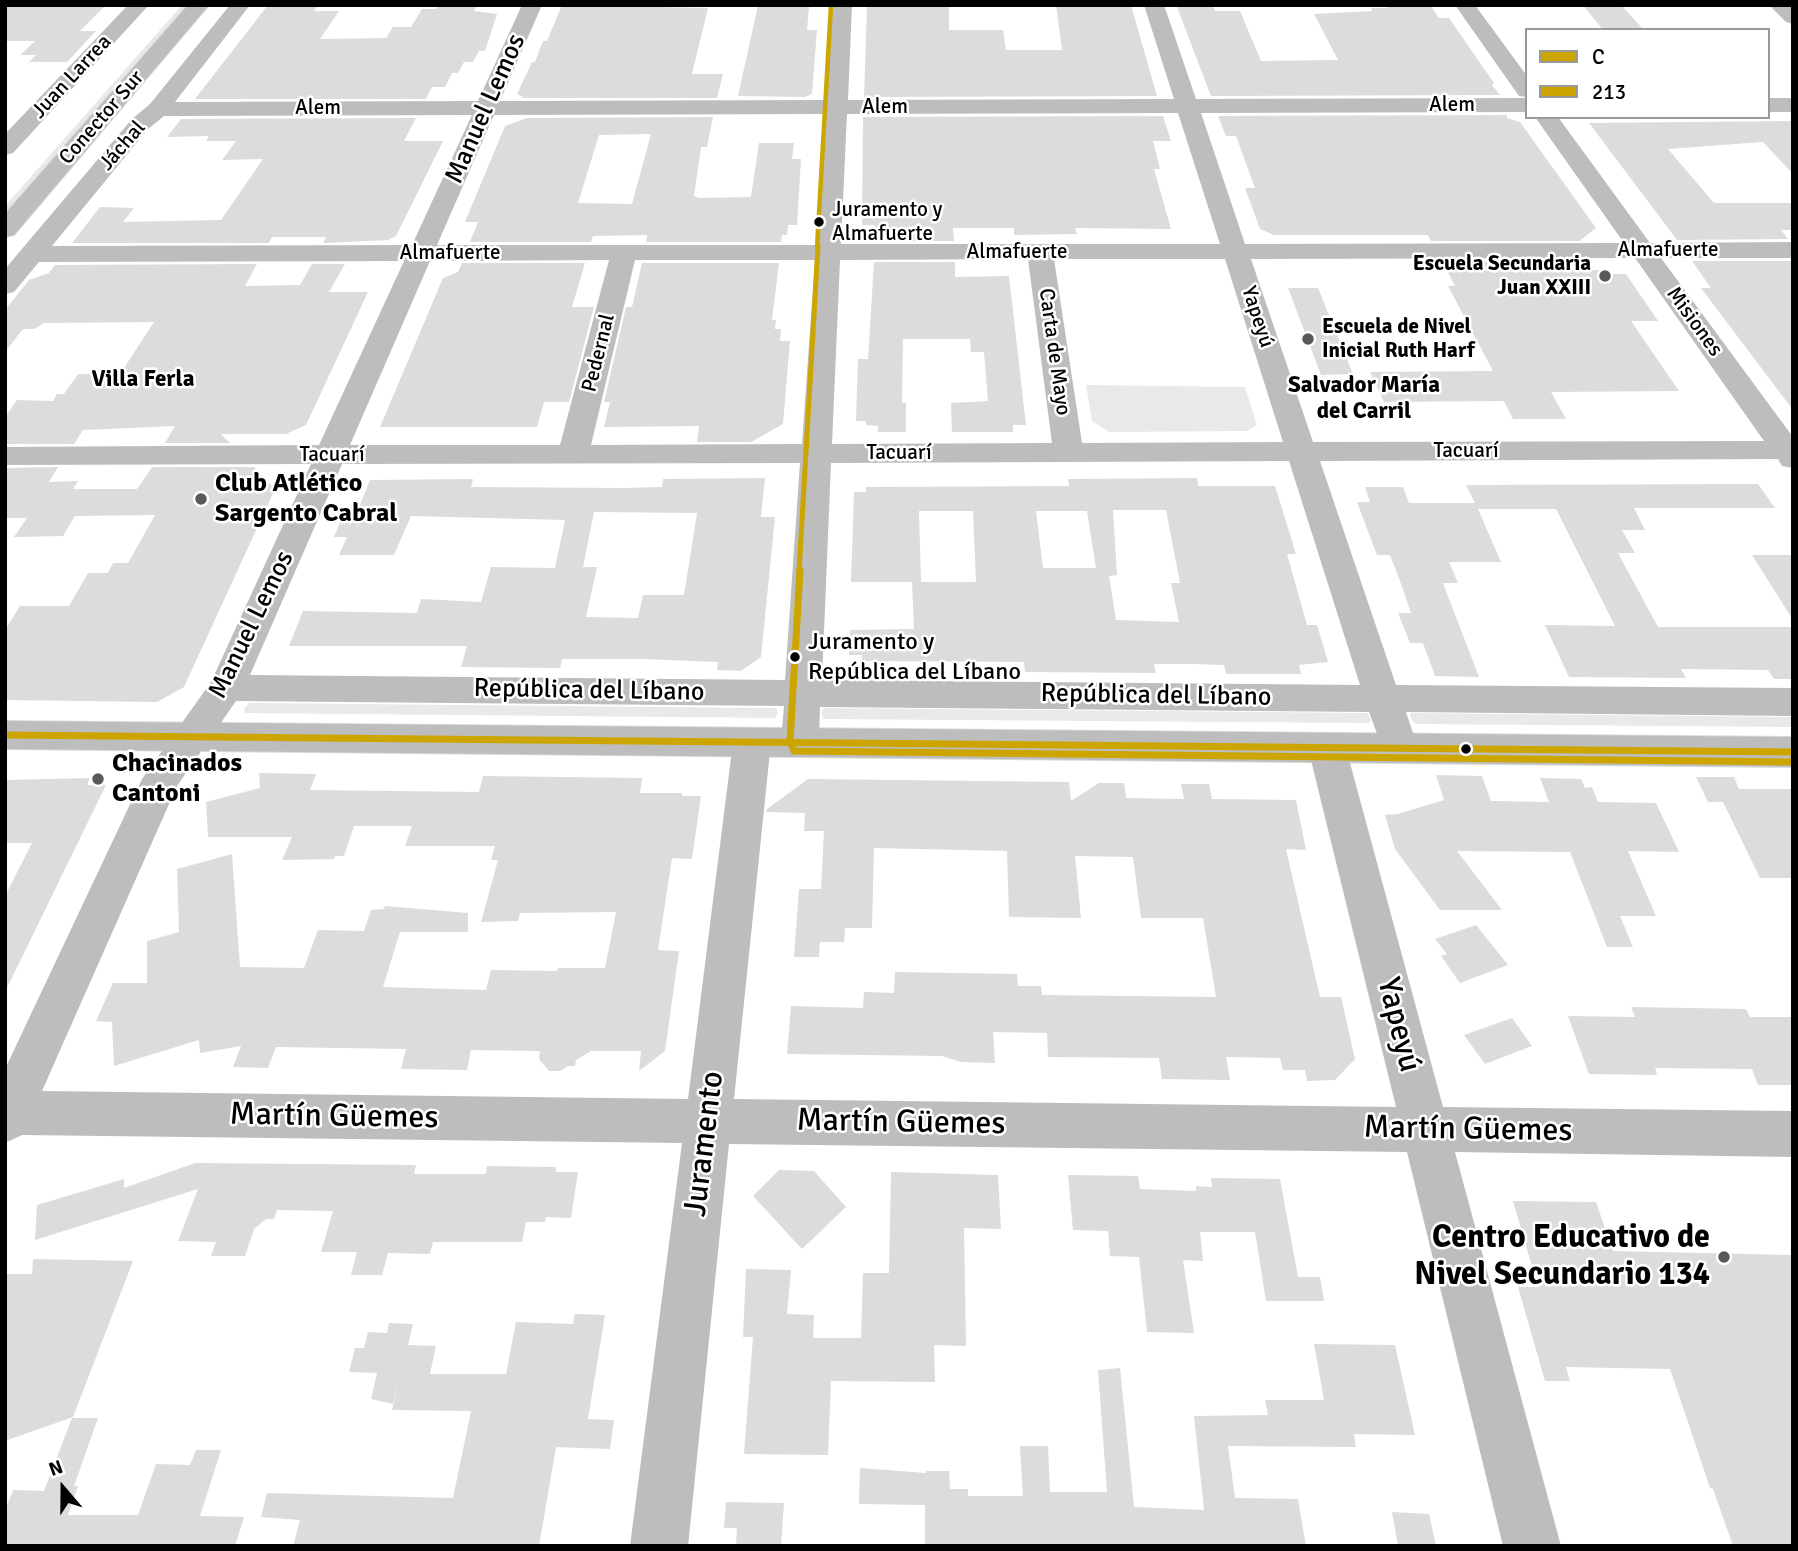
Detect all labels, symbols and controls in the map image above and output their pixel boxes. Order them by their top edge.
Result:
legend [1525,28,1770,119]
street label: Manuel Lemos [439,29,533,189]
street label: Juan Larrea [27,30,117,124]
text: C [1592,44,1605,70]
street label: Conector Sur [54,66,150,170]
text: 213 [1592,79,1626,105]
street label: Alem [1429,92,1475,118]
street label: Alem [862,94,908,120]
street label: Alem [295,95,341,121]
street label: Jáchal [95,116,151,176]
place label: Juramento y Almafuerte [832,197,942,247]
marker: Juramento y Almafuerte [812,215,826,229]
street label: Almafuerte [1618,237,1718,263]
street label: Almafuerte [967,239,1067,265]
street label: Almafuerte [400,240,500,266]
place label: Escuela Secundaria Juan XXIII [1413,251,1591,301]
marker: Escuela Secundaria Juan XXIII [1597,268,1613,284]
street label: Misiones [1660,282,1728,362]
street label: Yapeyú [1235,283,1279,351]
street label: Carta de Mayo [1033,287,1075,417]
street label: Pedernal [577,311,621,395]
place label: Escuela de Nivel Inicial Ruth Harf [1322,314,1475,364]
marker: Escuela de Nivel Inicial Ruth Harf [1300,331,1316,347]
district label: Villa Ferla [91,366,195,394]
district label: Salvador María del Carril [1288,372,1440,426]
street label: Tacuarí [1433,438,1499,464]
street label: Tacuarí [866,440,932,466]
street label: Tacuarí [299,442,365,468]
place label: Club Atlético Sargento Cabral [215,468,397,530]
marker: Club Atlético Sargento Cabral [193,491,209,507]
street label: Manuel Lemos [203,546,301,704]
place label: Juramento y República del Líbano [808,629,1021,685]
marker: Juramento y República del Líbano [788,650,802,664]
street label: República del Líbano [473,673,705,709]
street label: República del Líbano [1040,678,1272,714]
unlabelled marker [1459,742,1473,756]
place label: Chacinados Cantoni [112,748,242,810]
marker: Chacinados Cantoni [90,771,106,787]
street label: Yapeyú [1368,974,1428,1076]
street label: Juramento [677,1069,733,1219]
street label: Martín Güemes [229,1096,439,1138]
street label: Martín Güemes [796,1102,1006,1144]
street label: Martín Güemes [1363,1109,1573,1151]
place label: Centro Educativo de Nivel Secundario 134 [1414,1220,1710,1295]
marker: Centro Educativo de Nivel Secundario 134 [1716,1249,1732,1265]
north arrow [28,1453,98,1523]
text: N [46,1455,66,1482]

